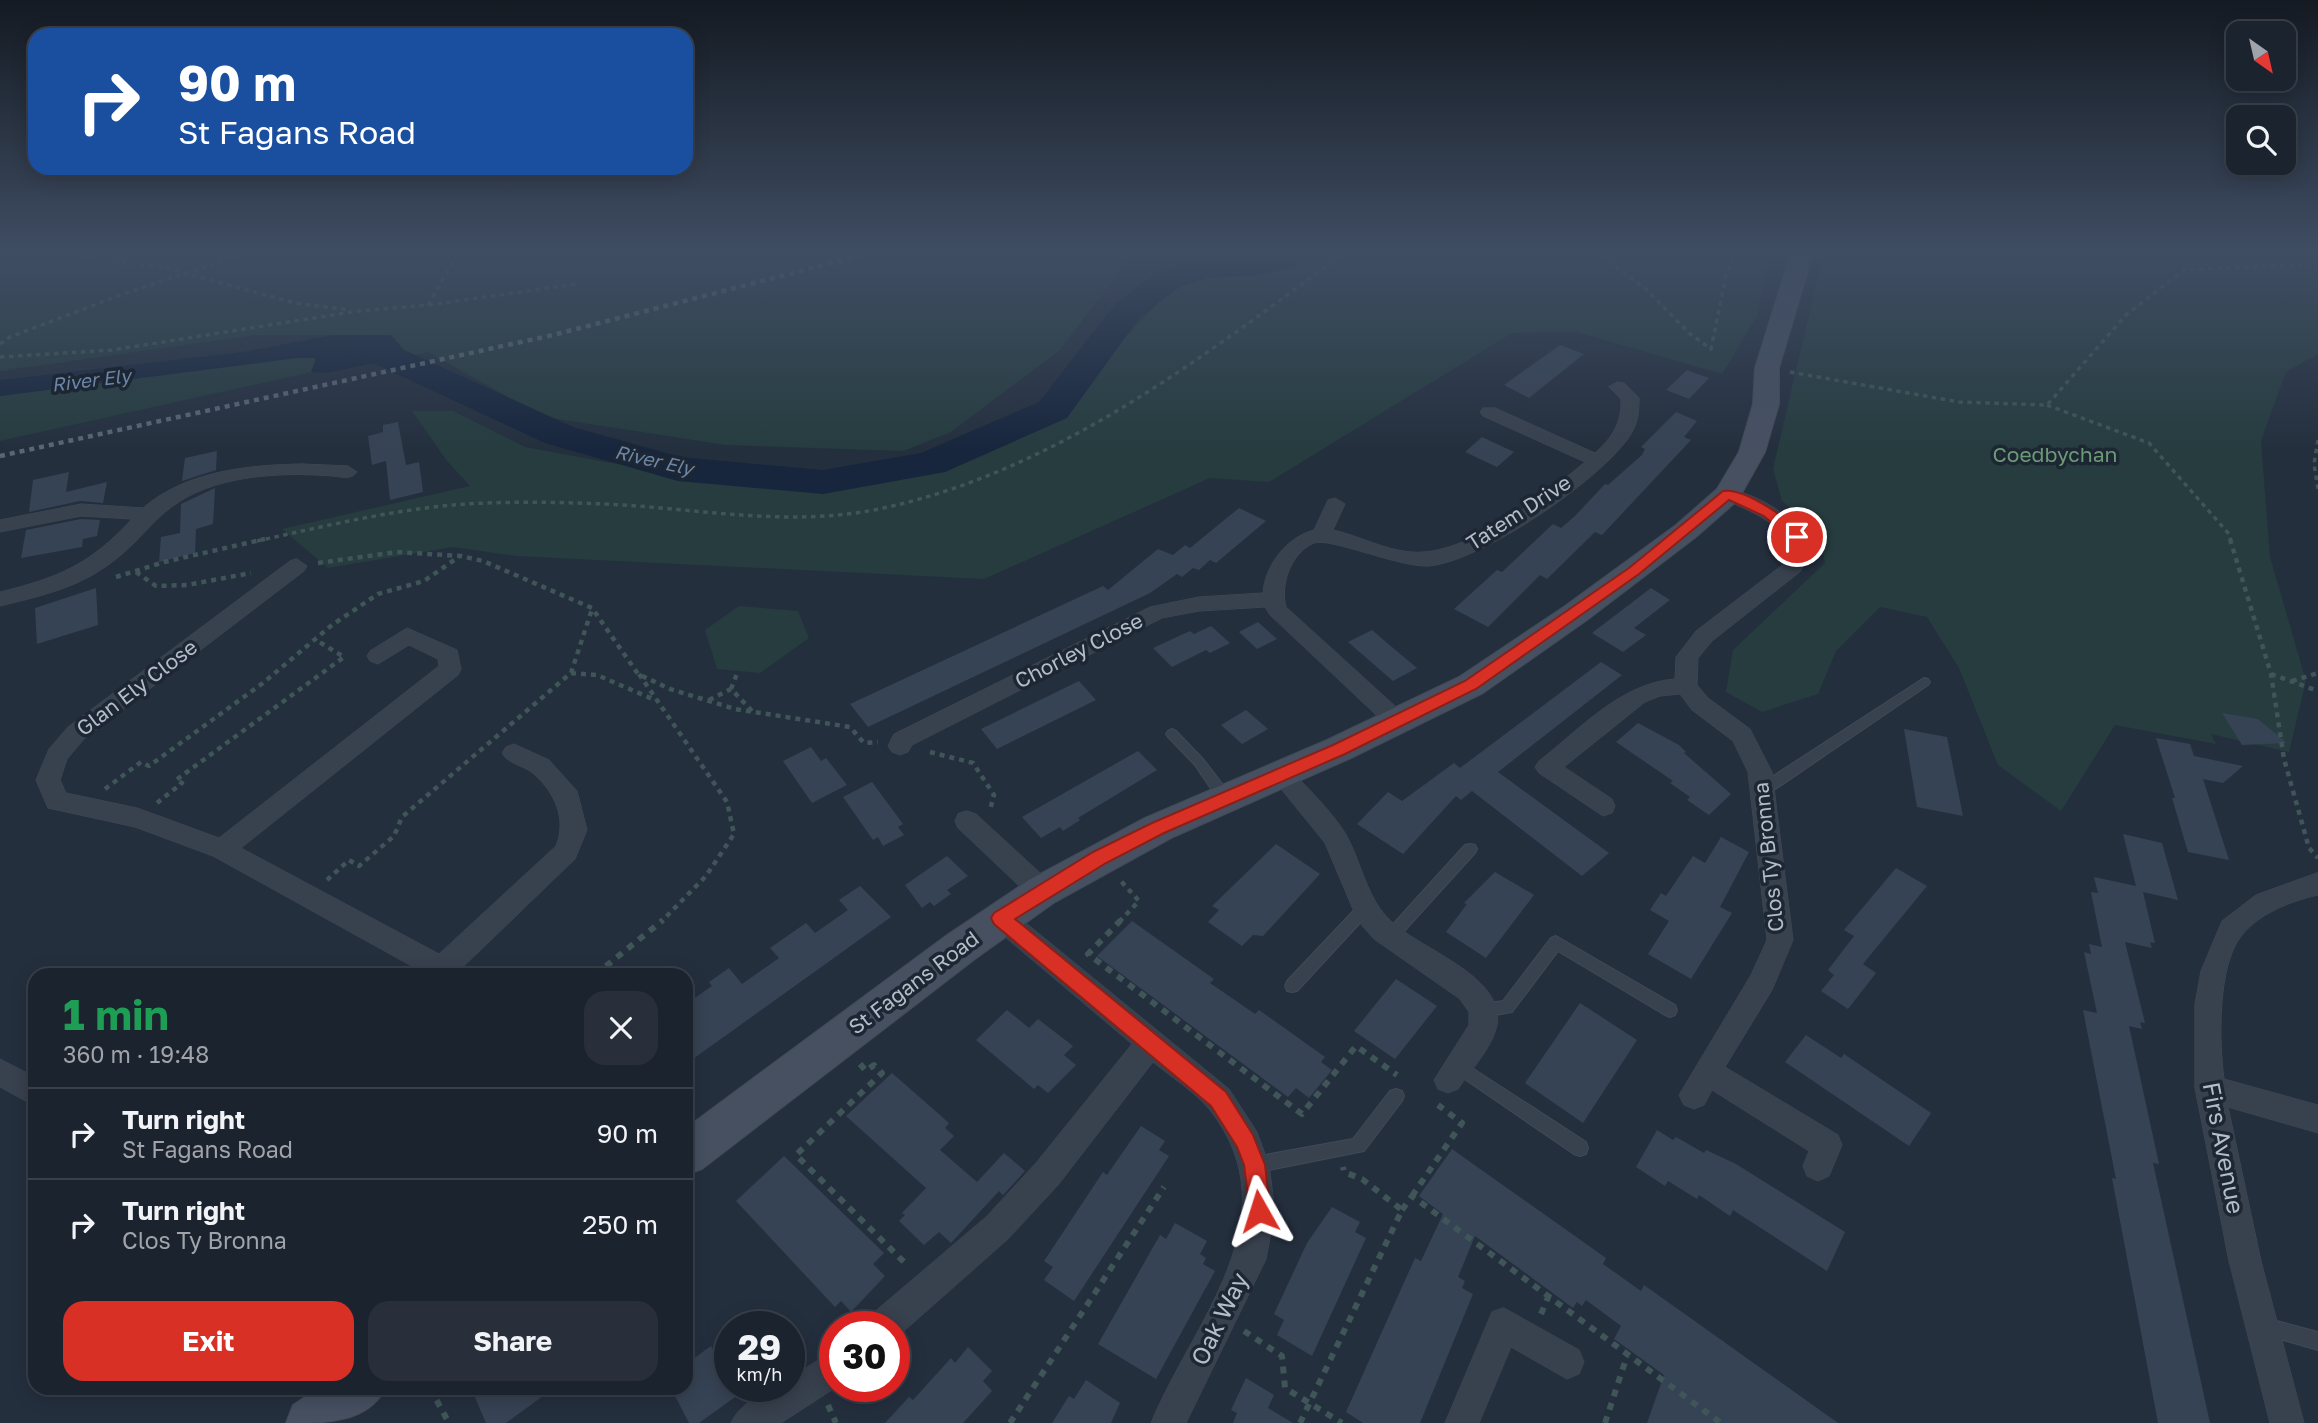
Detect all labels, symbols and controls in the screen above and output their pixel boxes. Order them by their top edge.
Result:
north arrow [2226,21,2296,91]
map controls [2226,21,2296,175]
text: 90 m [178,53,296,112]
icon: right [63,56,154,147]
button: search [2226,105,2296,175]
text: St Fagans Road [178,113,416,151]
water label: River Ely [50,363,134,396]
water label: River Ely [613,439,698,480]
park label: Coedbychan [1993,441,2117,467]
street label: Tatem Drive [1461,469,1576,556]
pin [1767,507,1827,567]
icon: arrive [1778,518,1816,556]
street label: Chorley Close [1010,607,1147,693]
street label: Glan Ely Close [71,633,202,741]
street label: Clos Ty Bronna [1747,781,1789,933]
street label: St Fagans Road [843,925,984,1040]
text: 1 min [63,989,169,1039]
button: close [584,991,658,1065]
text: 360 m · 19:48 [63,1040,209,1068]
street label: Firs Avenue [2198,1079,2251,1216]
text: Turn right [122,1104,245,1135]
icon: right [63,1115,101,1153]
text: 90 m [597,1118,658,1149]
text: St Fagans Road [122,1135,293,1163]
position arrow [1222,1174,1296,1248]
text: Turn right [122,1195,245,1226]
icon: right [63,1206,101,1244]
text: 250 m [582,1209,658,1240]
text: Clos Ty Bronna [122,1226,287,1254]
street label: Oak Way [1184,1267,1253,1369]
button: Exit [63,1301,354,1381]
button: Share [368,1301,658,1381]
speed limit sign: 30 [819,1311,910,1402]
text: 29 [738,1326,781,1368]
text: km/h [737,1363,782,1385]

